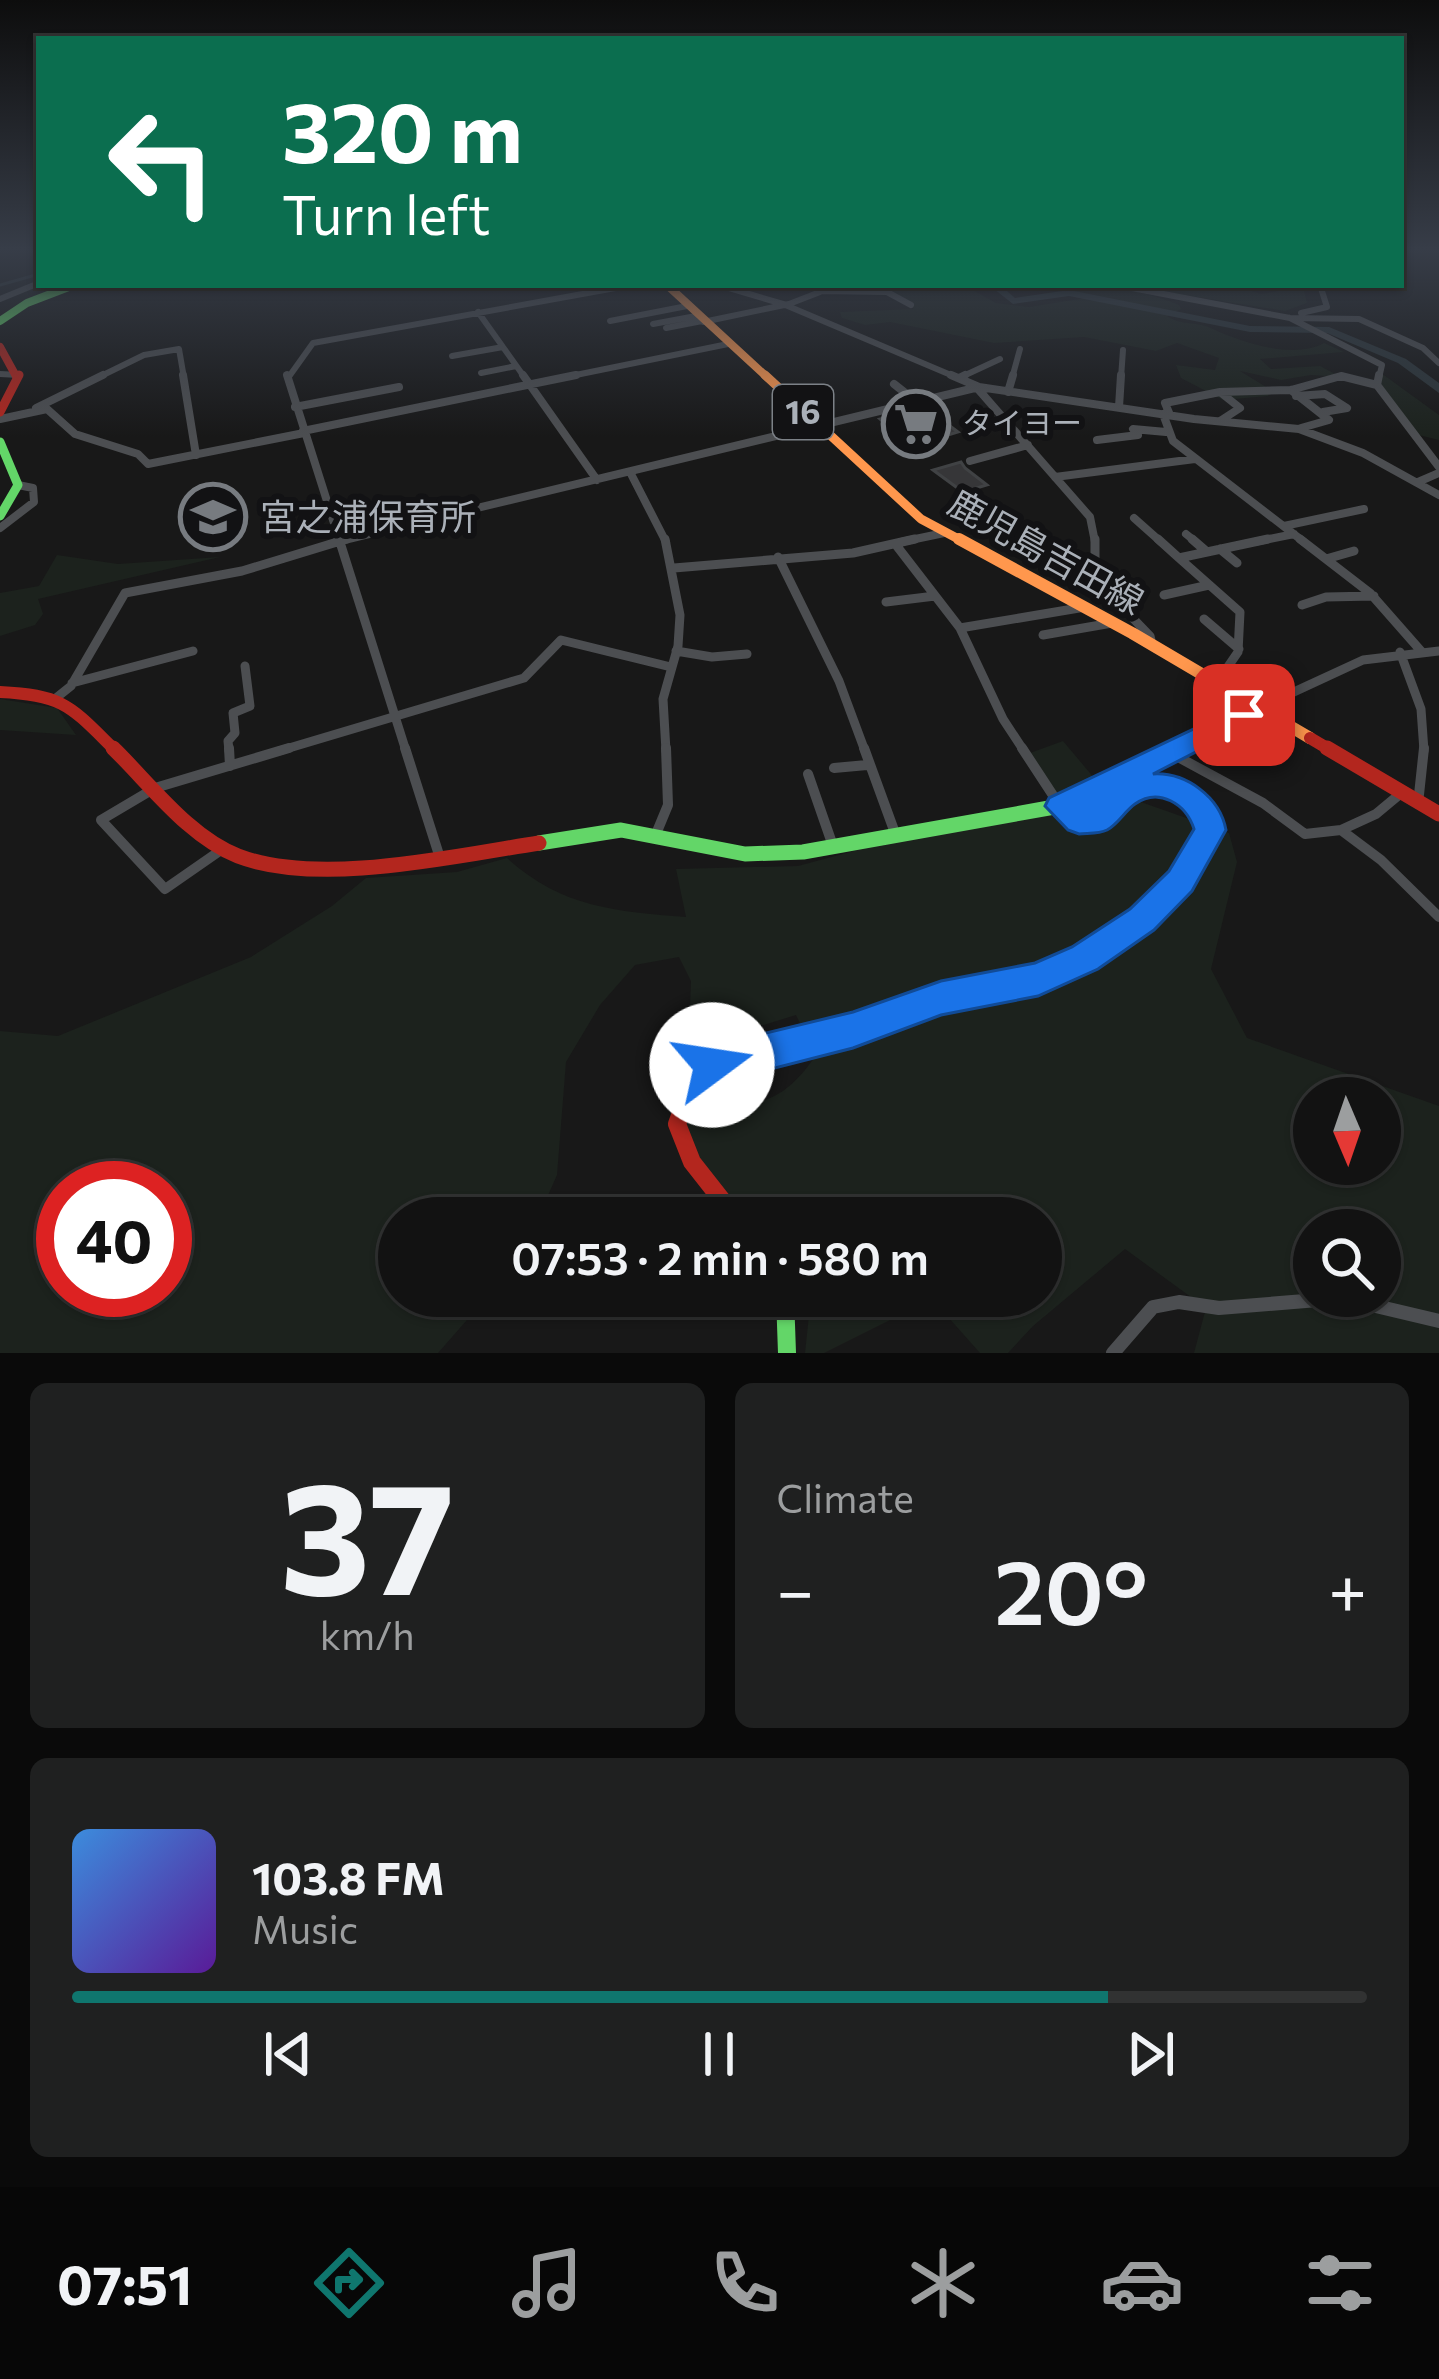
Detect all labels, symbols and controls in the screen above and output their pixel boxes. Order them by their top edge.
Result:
text: 320 m [282,78,523,180]
icon: left [84,84,240,240]
text: Turn left [282,180,490,246]
road number: 16 [773,385,833,439]
supermarket icon: タイヨー [881,389,951,459]
place label: タイヨー [962,403,1082,440]
street label: 鹿児島吉田線 [942,479,1152,622]
school or university icon: 宮之浦保育所 [178,482,248,552]
place label: 宮之浦保育所 [260,493,476,537]
pin [1193,664,1295,766]
icon: arrive [1211,682,1277,748]
position arrow [649,1002,775,1128]
north arrow [1293,1077,1401,1185]
map controls [1293,1077,1401,1317]
speed limit sign: 40 [36,1161,192,1317]
button: search [1293,1209,1401,1317]
text: 07:53 · 2 min · 580 m [511,1229,929,1284]
text: 37 [280,1436,455,1627]
text: Climate [777,1473,914,1521]
text: 20° [994,1533,1148,1644]
text: − [777,1548,814,1629]
text: + [1328,1548,1367,1629]
text: km/h [320,1610,415,1658]
text: 103.8 FM [252,1849,445,1904]
text: Music [252,1904,358,1952]
icon: previous [255,2021,321,2087]
icon: pause [686,2021,752,2087]
icon: next [1118,2021,1184,2087]
icon: directions [307,2241,391,2325]
icon: music [505,2241,589,2325]
icon: phone [703,2241,787,2325]
icon: climate [901,2241,985,2325]
icon: car [1100,2241,1184,2325]
icon: filters [1298,2241,1382,2325]
text: 07:51 [57,2250,192,2316]

